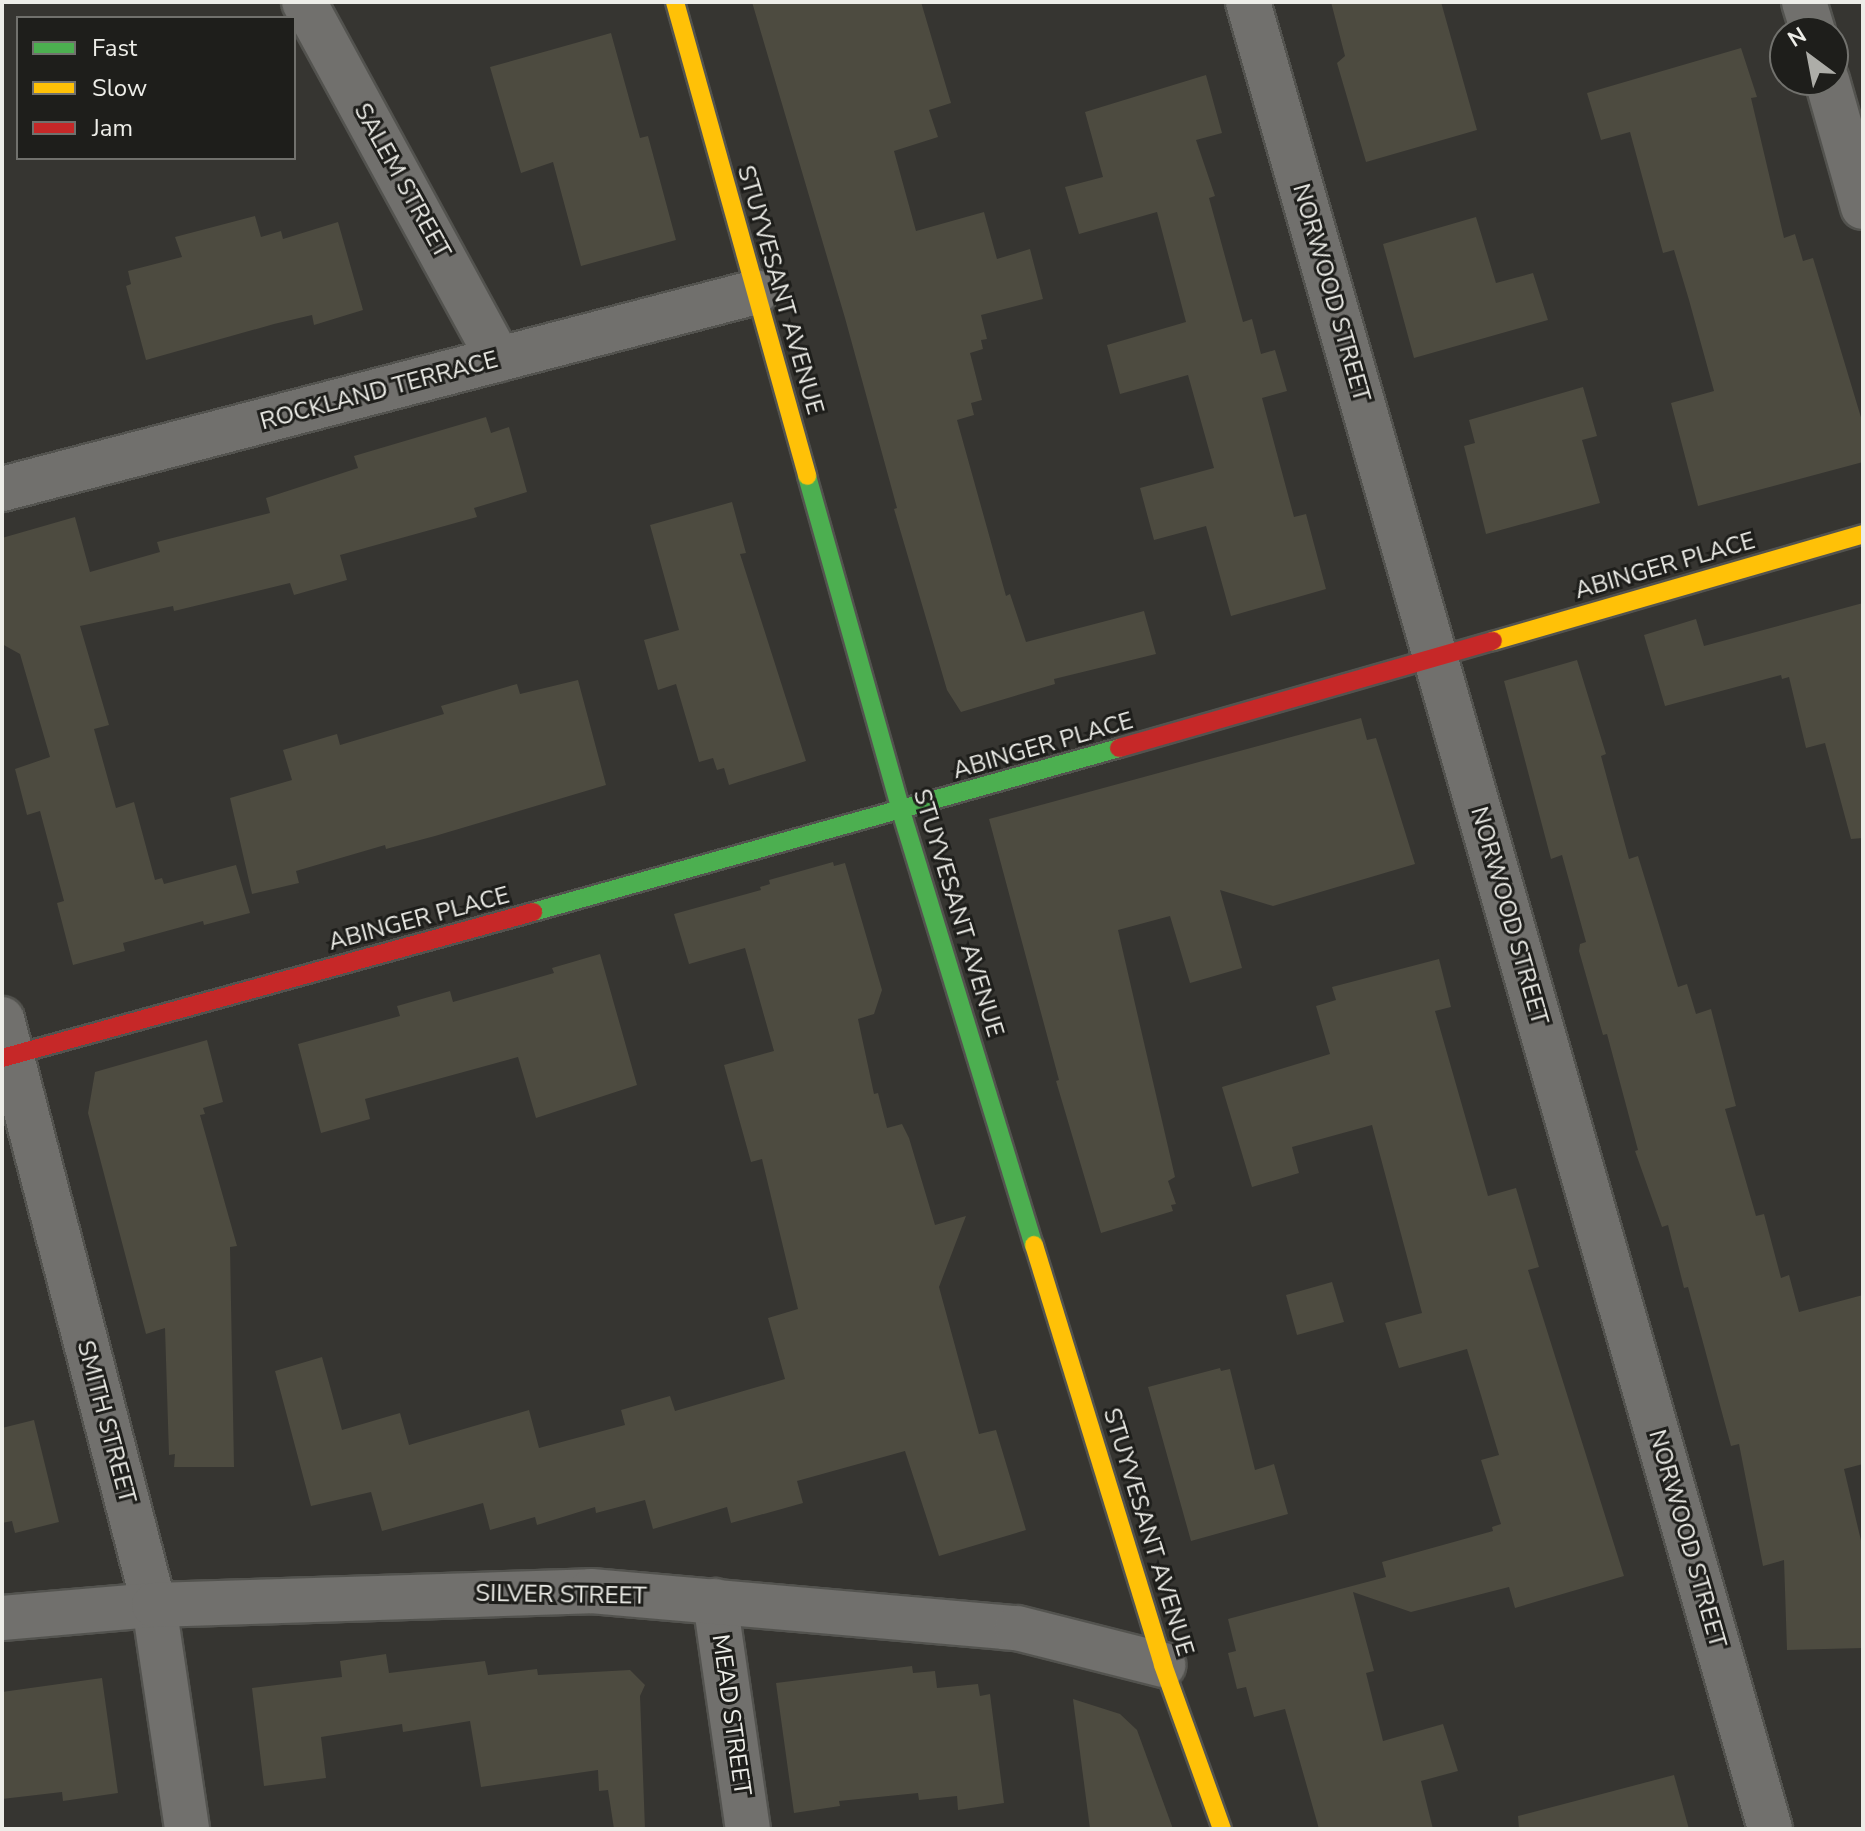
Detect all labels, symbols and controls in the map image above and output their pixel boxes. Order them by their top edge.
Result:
legend [16,16,296,160]
north arrow [1769,16,1849,96]
text: N [1782,20,1812,54]
text: Fast [92,32,137,64]
text: Slow [92,72,147,104]
street label: SALEM STREET [347,98,457,264]
text: Jam [92,112,133,144]
street label: STUYVESANT AVENUE [731,162,829,418]
street label: NORWOOD STREET [1286,181,1376,405]
street label: ROCKLAND TERRACE [257,345,501,437]
street label: ABINGER PLACE [1571,526,1759,606]
street label: ABINGER PLACE [949,706,1137,786]
street label: STUYVESANT AVENUE [907,786,1009,1040]
street label: NORWOOD STREET [1464,804,1554,1028]
street label: ABINGER PLACE [325,881,513,957]
street label: SMITH STREET [70,1337,142,1507]
street label: STUYVESANT AVENUE [1097,1405,1199,1659]
street label: NORWOOD STREET [1642,1427,1732,1651]
street label: SILVER STREET [475,1579,647,1611]
street label: MEAD STREET [705,1632,757,1798]

